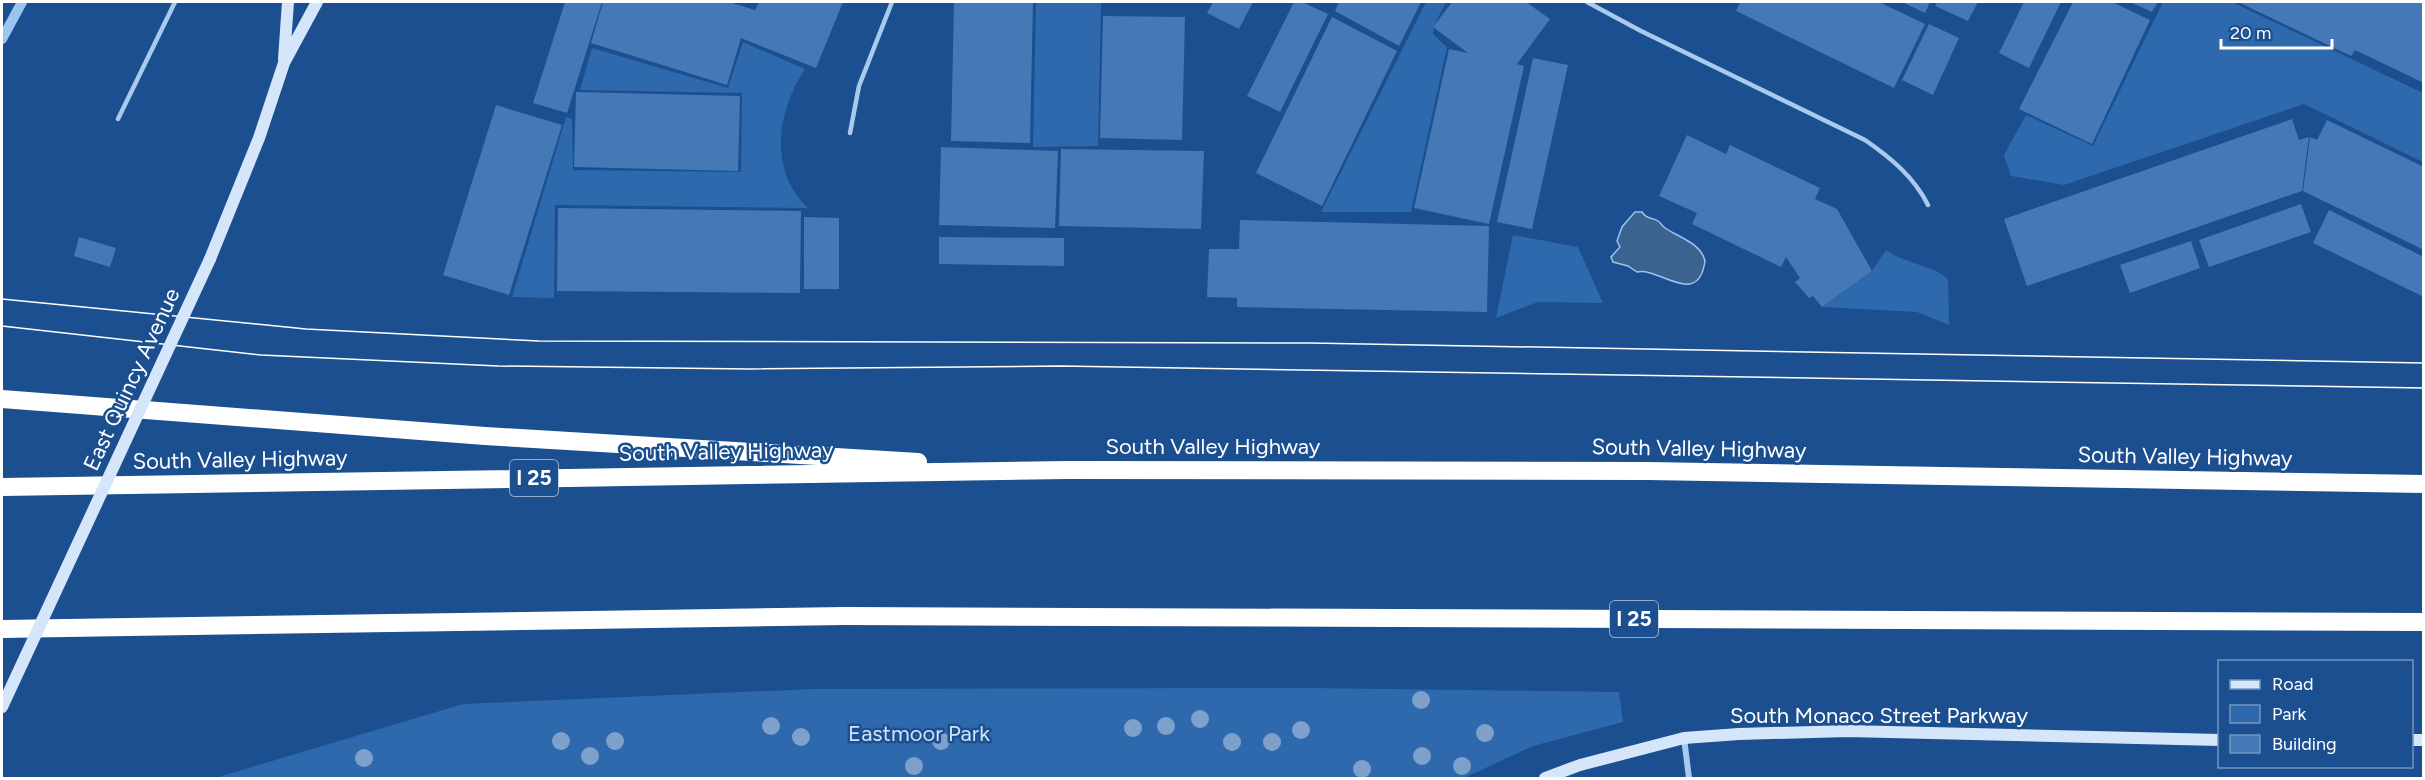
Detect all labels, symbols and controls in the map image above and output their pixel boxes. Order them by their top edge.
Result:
scale bar [2221,12,2332,50]
text: 20 m [2230,22,2271,44]
street label: East Quincy Avenue [77,284,186,475]
street label: South Valley Highway [1106,433,1321,460]
street label: South Valley Highway [1591,433,1807,464]
street label: South Valley Highway [618,436,834,467]
street label: South Valley Highway [2077,441,2293,472]
street label: South Valley Highway [132,444,348,475]
road number: I 25 [510,460,558,496]
road number: I 25 [1610,601,1658,637]
legend [2218,660,2413,768]
text: Road [2272,673,2313,695]
street label: South Monaco Street Parkway [1730,702,2028,729]
text: Park [2272,703,2307,725]
park label: Eastmoor Park [848,720,990,747]
text: Building [2272,733,2337,755]

